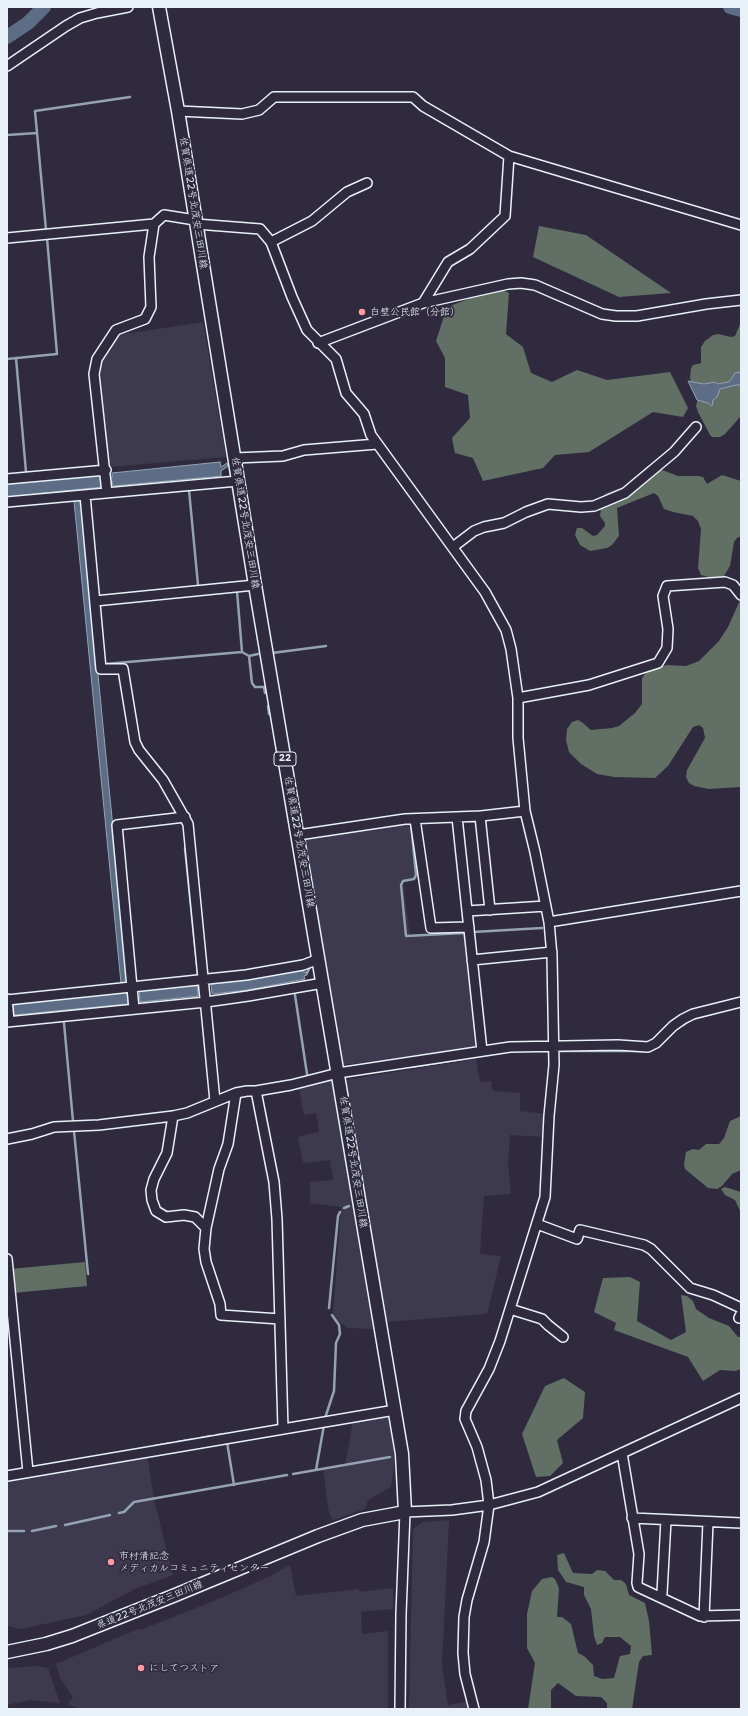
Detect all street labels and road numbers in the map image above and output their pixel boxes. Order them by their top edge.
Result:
street label: 佐賀県道22号北茂安三田川線 [177,136,209,270]
street label: 佐賀県道22号北茂安三田川線 [229,456,261,590]
road number: 22 [274,752,296,766]
street label: 佐賀県道22号北茂安三田川線 [282,775,316,909]
street label: 佐賀県道22号北茂安三田川線 [337,1095,369,1229]
street label: 県道22号北茂安三田川線 [95,1578,205,1632]

